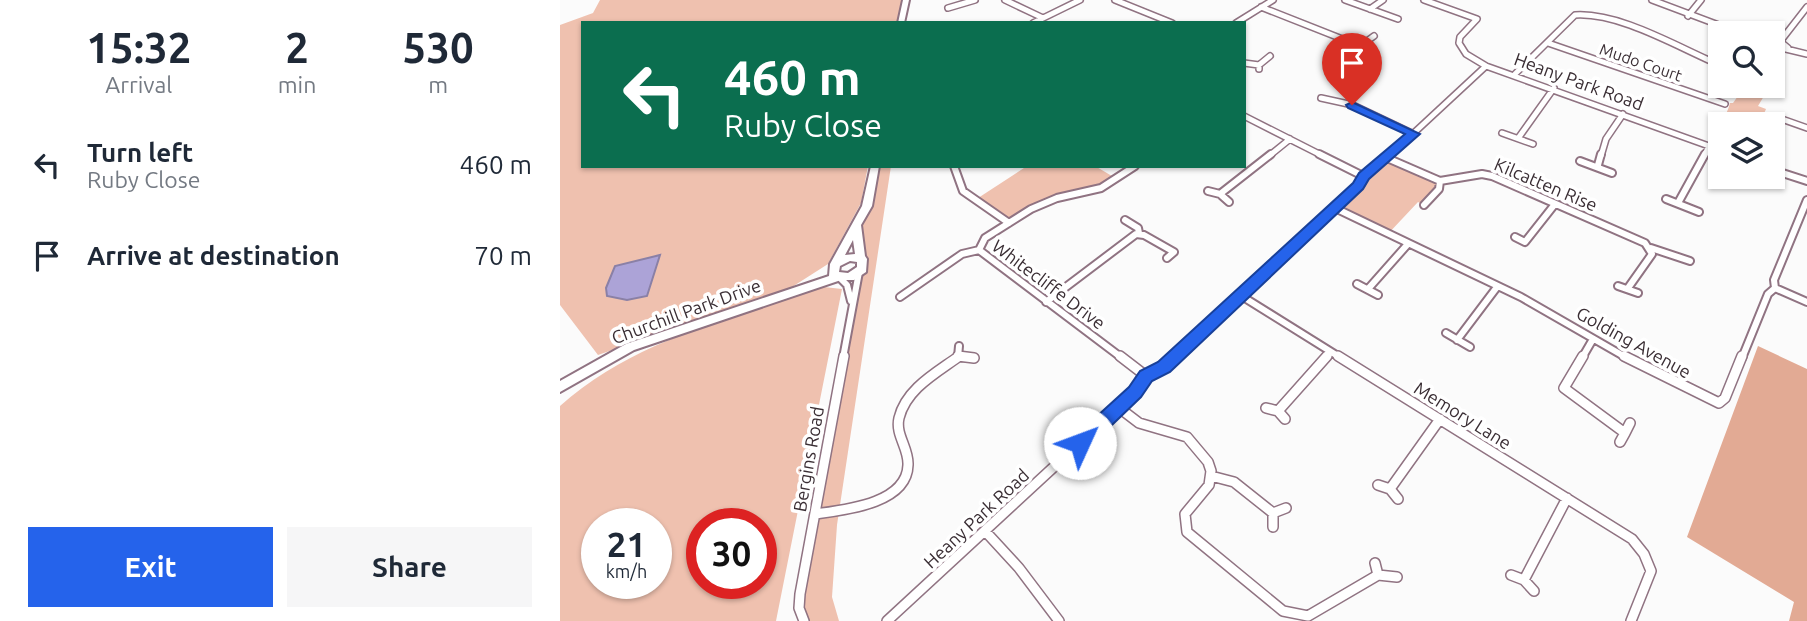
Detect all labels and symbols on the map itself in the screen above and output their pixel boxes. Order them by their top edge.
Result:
pin [1322,33,1382,105]
street label: Mudo Court [1597,39,1685,85]
street label: Heany Park Road [1512,48,1646,114]
street label: Kilcatten Rise [1492,153,1600,215]
street label: Whitecliffe Drive [989,235,1109,333]
street label: Churchill Park Drive [609,275,763,347]
street label: Golding Avenue [1573,302,1695,382]
street label: Memory Lane [1411,377,1515,453]
street label: Bergins Road [789,405,827,513]
position arrow [1043,406,1117,480]
street label: Heany Park Road [919,464,1033,572]
speed limit sign: 30 [686,508,777,599]

